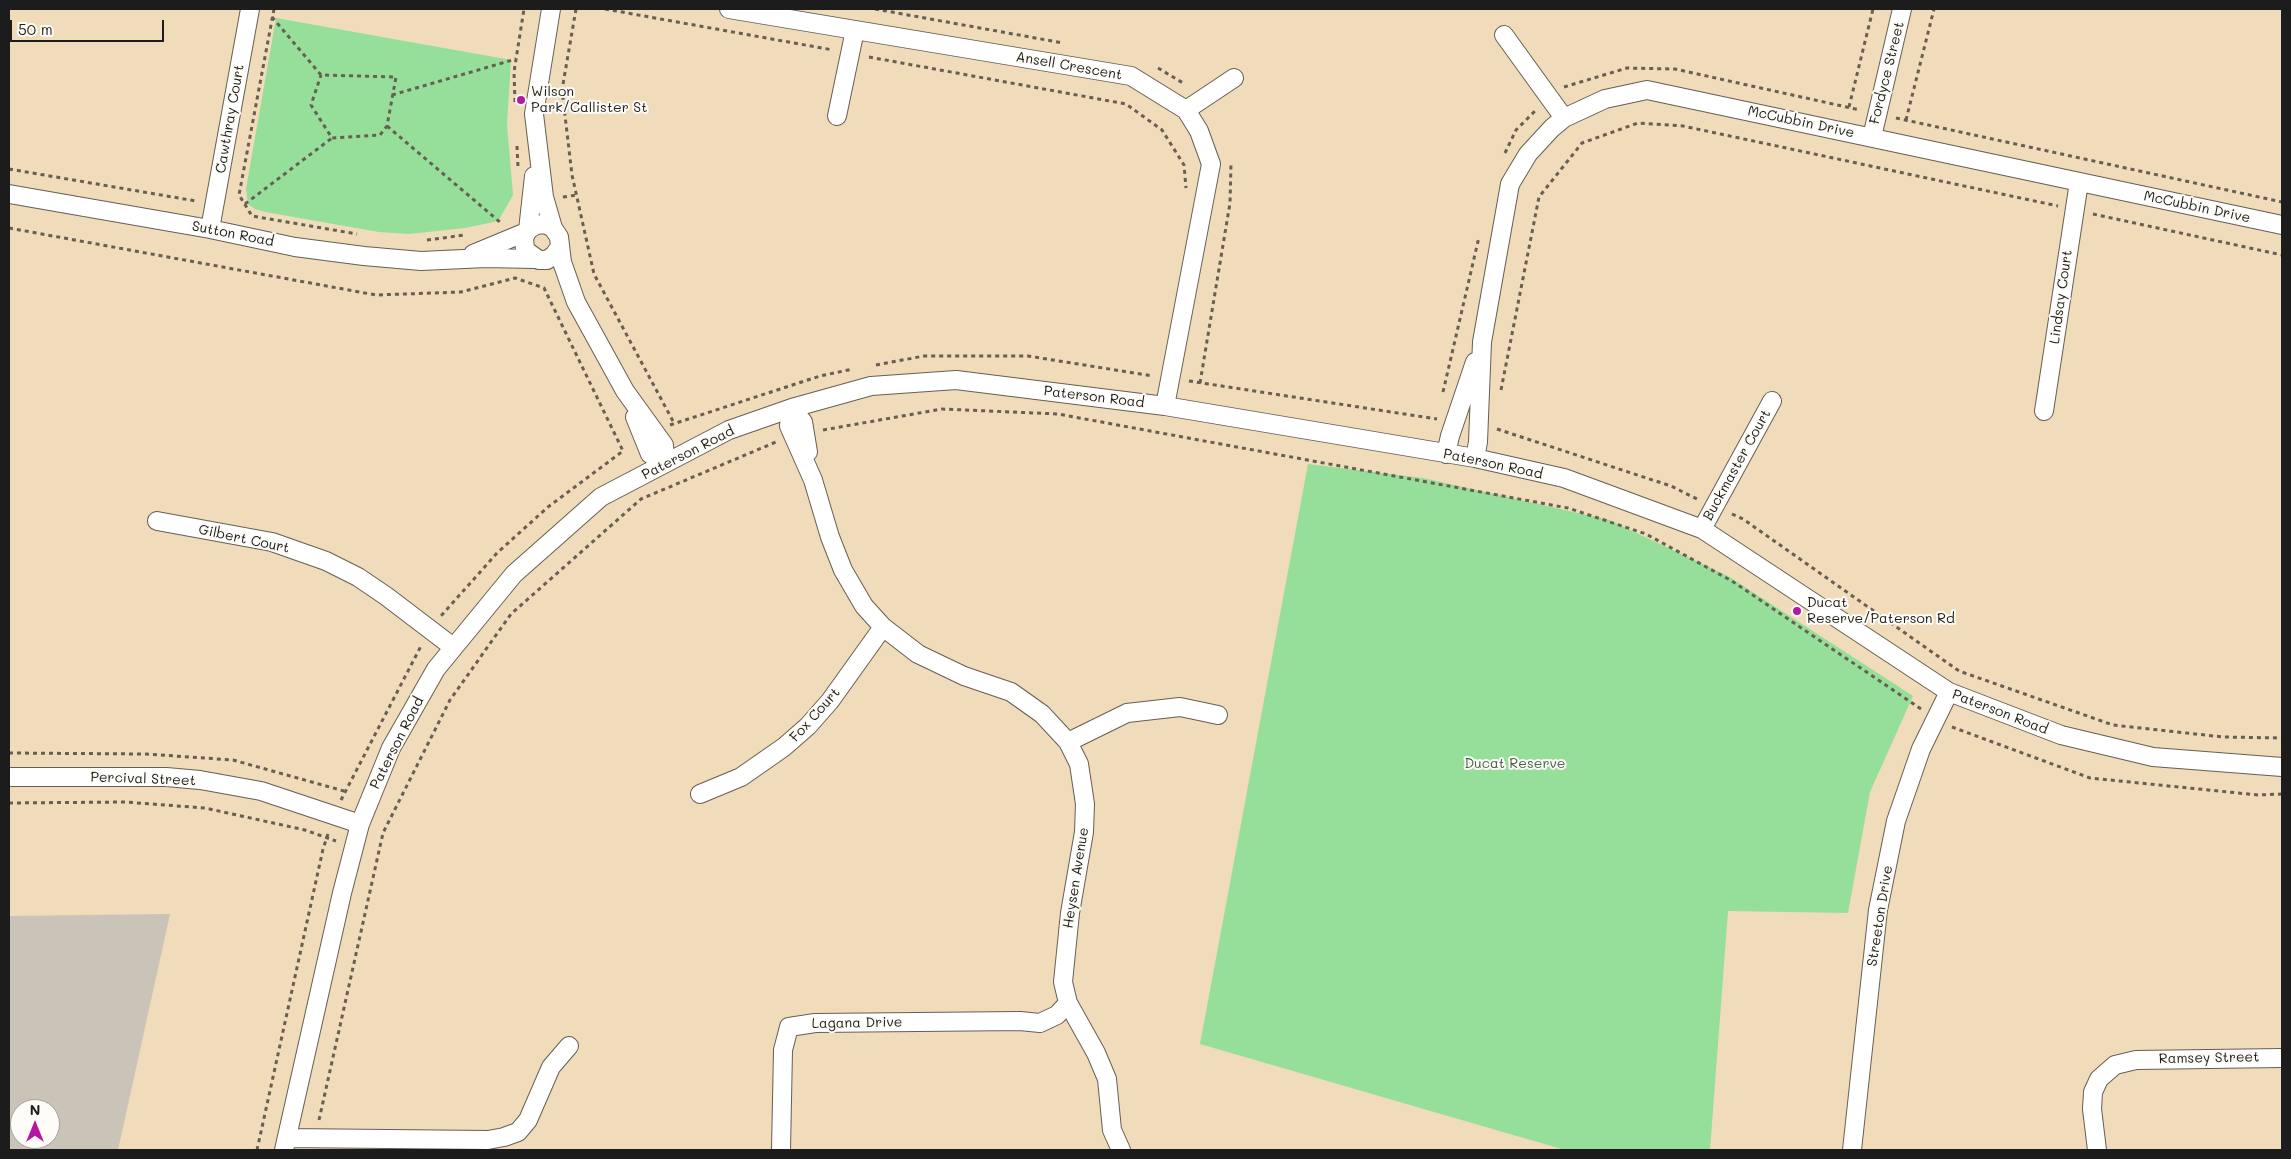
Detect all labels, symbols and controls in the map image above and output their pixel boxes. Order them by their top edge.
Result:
scale bar [12,10,166,42]
text: 50 m [18,19,53,39]
street label: Fordyce Street [1866,20,1908,126]
street label: Ansell Crescent [1014,48,1124,84]
street label: Cawthray Court [212,63,248,175]
place label: Wilson Park/Callister St [531,84,647,116]
marker: Wilson Park/Callister St [515,94,527,106]
street label: McCubbin Drive [1746,103,1856,141]
street label: McCubbin Drive [2142,188,2252,226]
street label: Sutton Road [191,218,275,250]
street label: Lindsay Court [2046,249,2076,345]
street label: Paterson Road [1043,382,1145,412]
street label: Buckmaster Court [1700,407,1774,523]
street label: Paterson Road [639,423,737,483]
street label: Paterson Road [1442,445,1544,483]
street label: Gilbert Court [197,521,291,557]
place label: Ducat Reserve/Paterson Rd [1807,595,1955,628]
marker: Ducat Reserve/Paterson Rd [1791,605,1803,617]
street label: Fox Court [786,685,844,745]
street label: Paterson Road [1950,686,2050,738]
street label: Paterson Road [367,694,427,792]
park label: Ducat Reserve [1464,756,1566,772]
street label: Percival Street [90,769,196,789]
street label: Heysen Avenue [1060,826,1092,930]
street label: Streeton Drive [1864,864,1896,968]
street label: Lagana Drive [811,1014,903,1032]
street label: Ramsey Street [2159,1049,2259,1067]
north arrow [10,1099,60,1149]
text: N [30,1100,40,1119]

